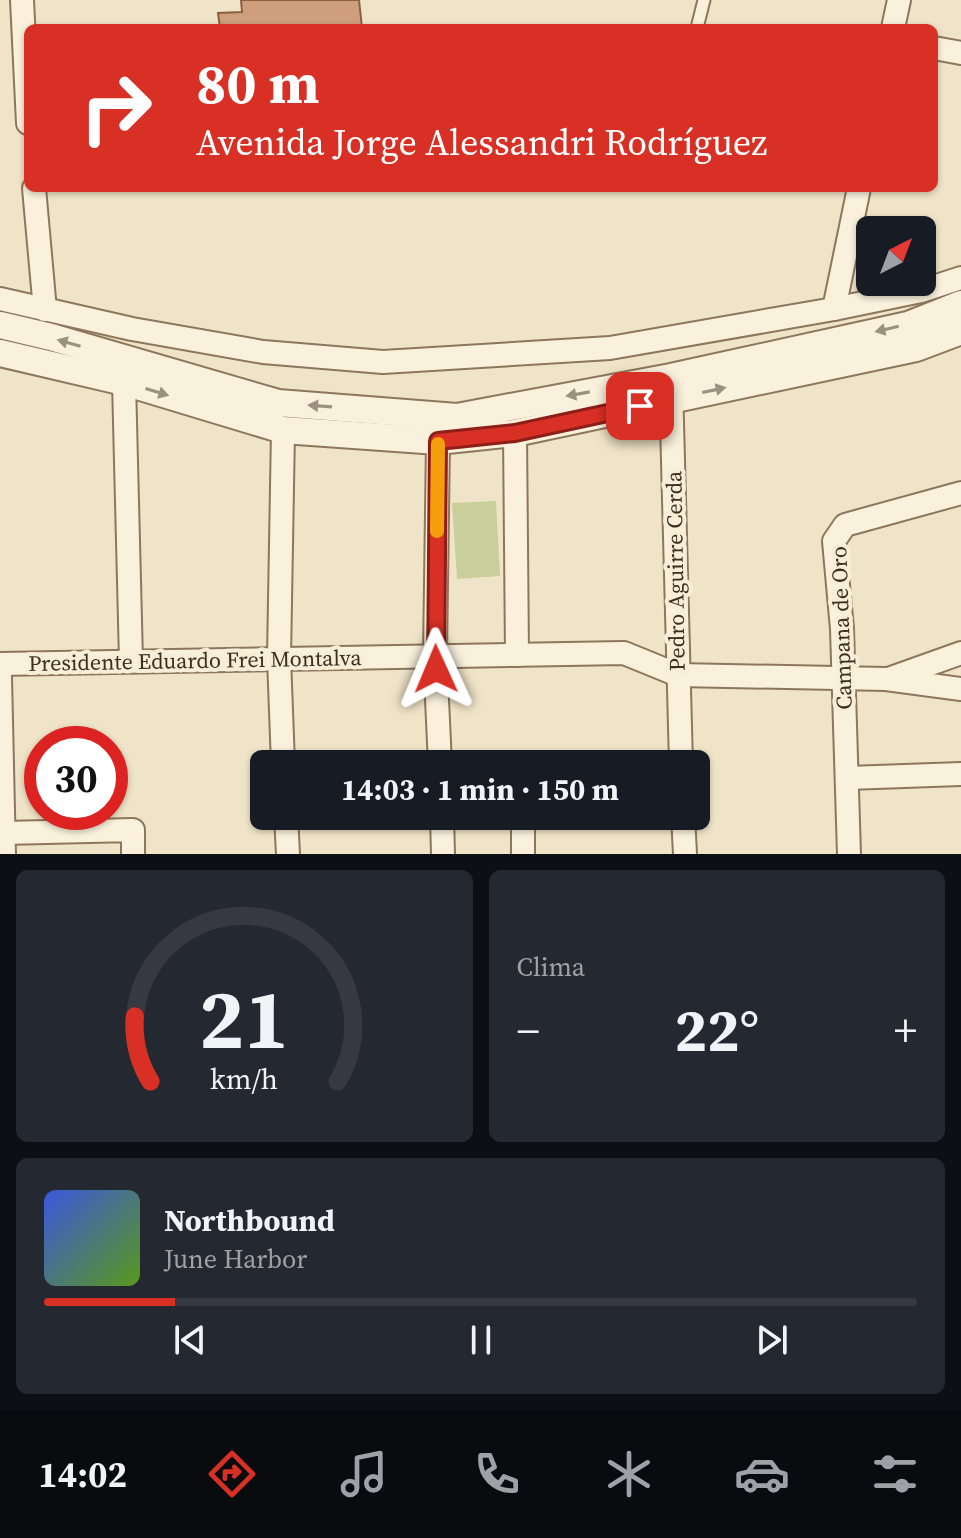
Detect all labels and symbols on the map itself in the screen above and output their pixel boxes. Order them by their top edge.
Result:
north arrow [856,216,936,296]
one-way arrow [875,323,900,336]
one-way arrow [57,336,81,349]
pin [606,372,674,440]
one-way arrow [702,383,727,396]
one-way arrow [146,386,170,399]
one-way arrow [565,389,590,401]
one-way arrow [308,399,333,412]
street label: Pedro Aguirre Cerda [658,470,692,671]
street label: Campana de Oro [823,546,859,710]
position arrow [394,627,478,711]
street label: Presidente Eduardo Frei Montalva [28,642,363,678]
speed limit sign: 30 [24,726,128,830]

